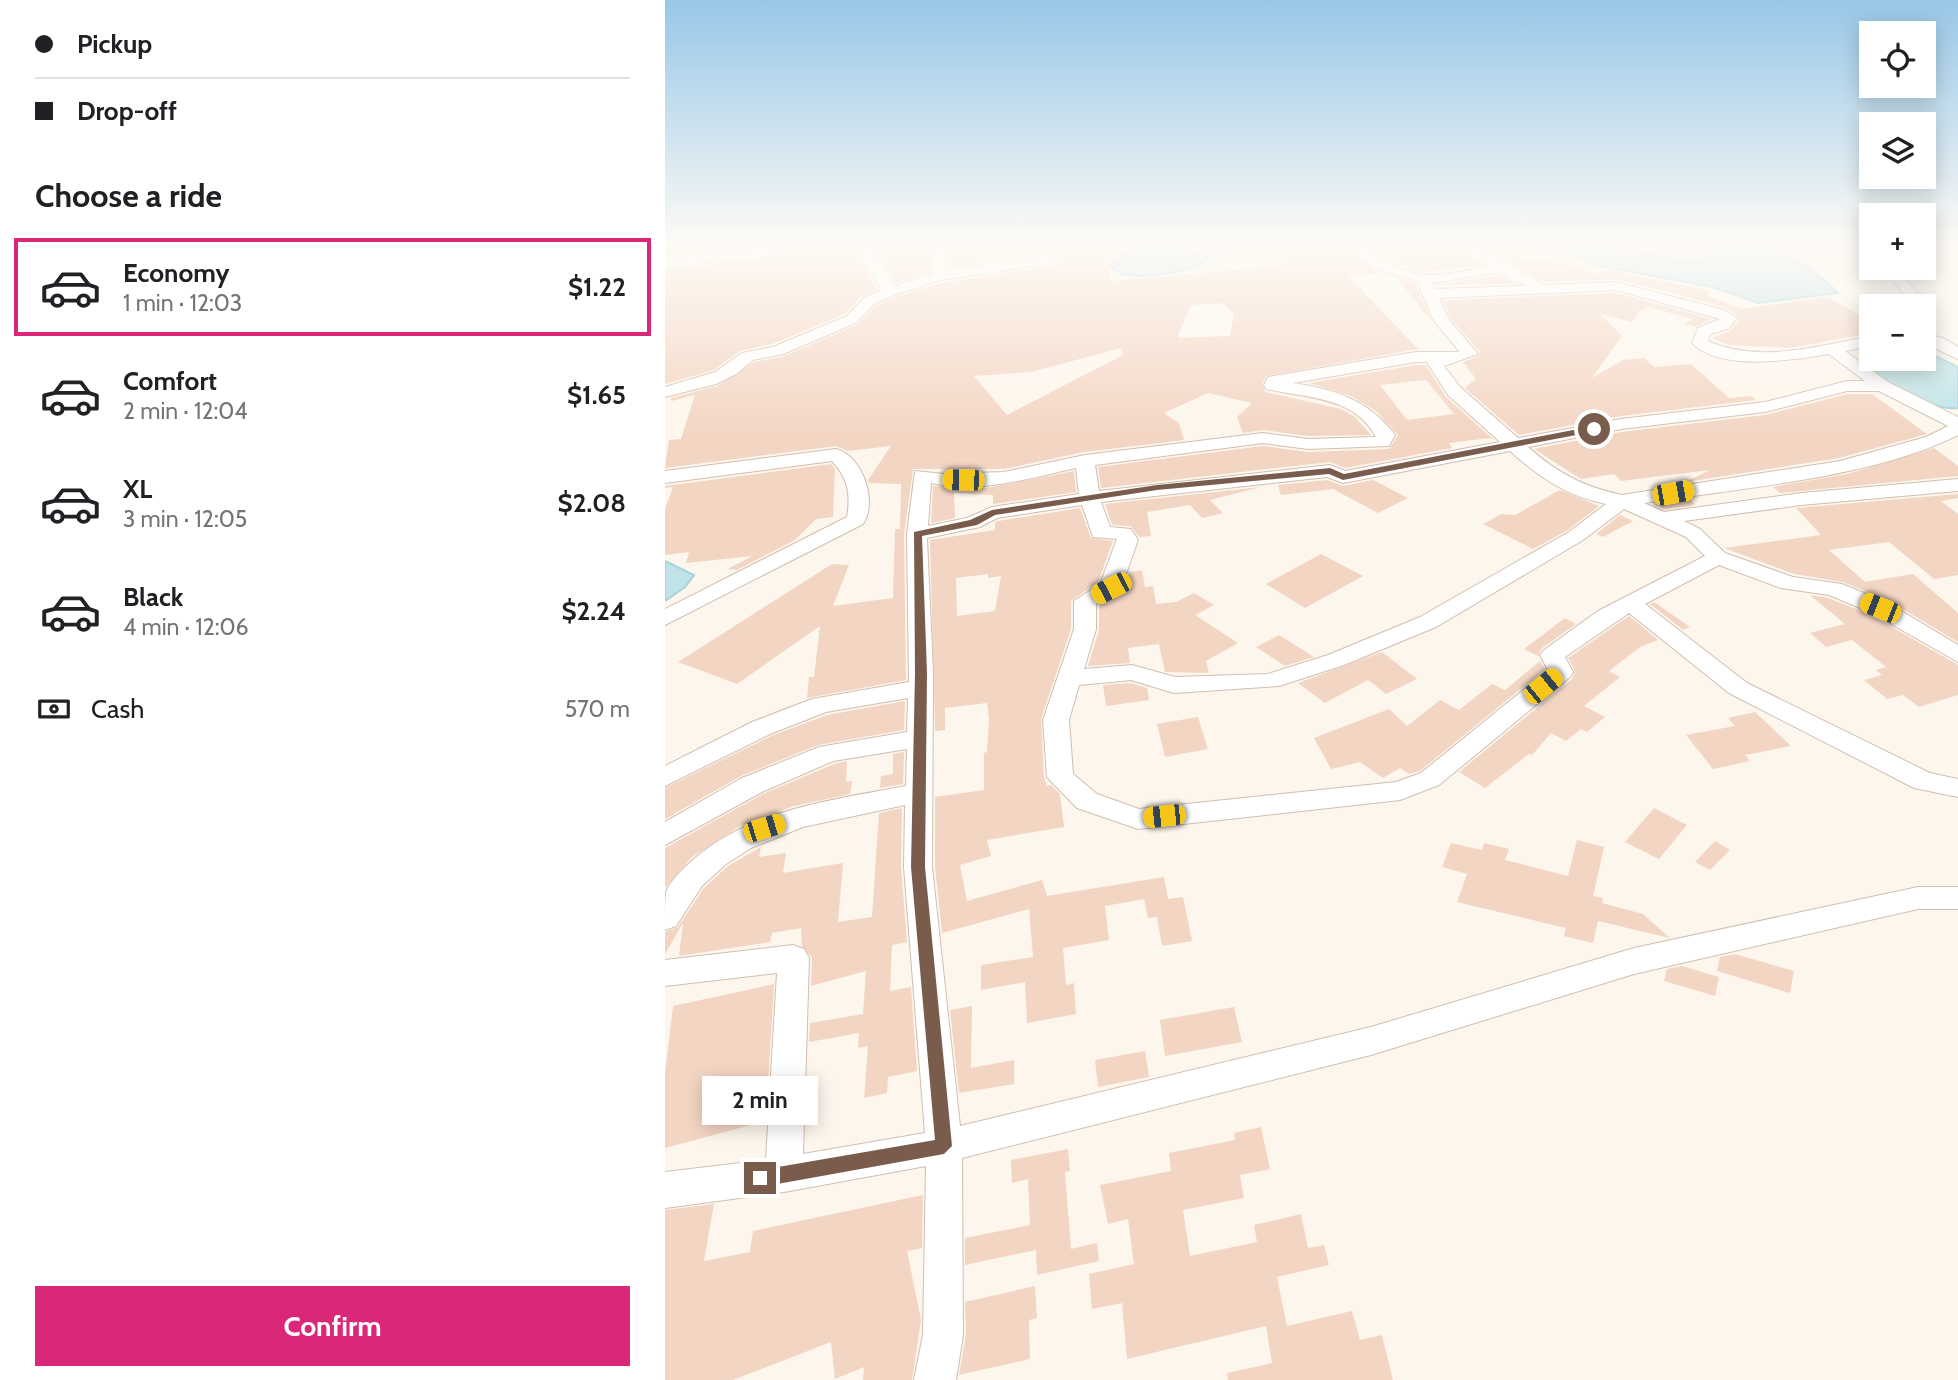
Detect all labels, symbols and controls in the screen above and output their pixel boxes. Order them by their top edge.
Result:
map controls [1859,21,1936,371]
button: locate [1859,21,1936,98]
text: Pickup [77,28,152,60]
text: Drop-off [77,95,177,127]
button: layers [1859,112,1936,189]
text: Choose a ride [35,176,222,215]
button: + [1859,203,1936,280]
icon: car [39,256,102,319]
text: Economy [123,257,229,289]
text: $1.22 [568,271,626,303]
text: 1 min · 12:03 [123,289,242,317]
button: − [1859,294,1936,371]
icon: car [39,364,102,427]
text: Comfort [123,365,217,397]
text: $1.65 [567,379,626,411]
text: 2 min · 12:04 [123,397,248,425]
route start [1578,413,1610,445]
car [942,469,985,491]
icon: car [39,472,102,535]
text: XL [123,473,152,505]
car [1651,479,1696,507]
text: $2.08 [558,487,626,519]
text: 3 min · 12:05 [123,505,247,533]
car [1088,569,1135,607]
icon: car [39,580,102,643]
text: Black [123,581,183,613]
car [1857,590,1904,626]
text: $2.24 [561,595,626,627]
text: 4 min · 12:06 [123,613,249,641]
car [1521,665,1566,707]
icon: cash [35,690,73,728]
text: Cash [91,693,144,725]
text: 570 m [565,695,630,723]
car [1143,803,1186,829]
car [741,812,788,844]
callout: 2 min [702,1076,818,1126]
text: 2 min [732,1086,788,1114]
route end [744,1162,776,1194]
button: Confirm [35,1286,630,1366]

